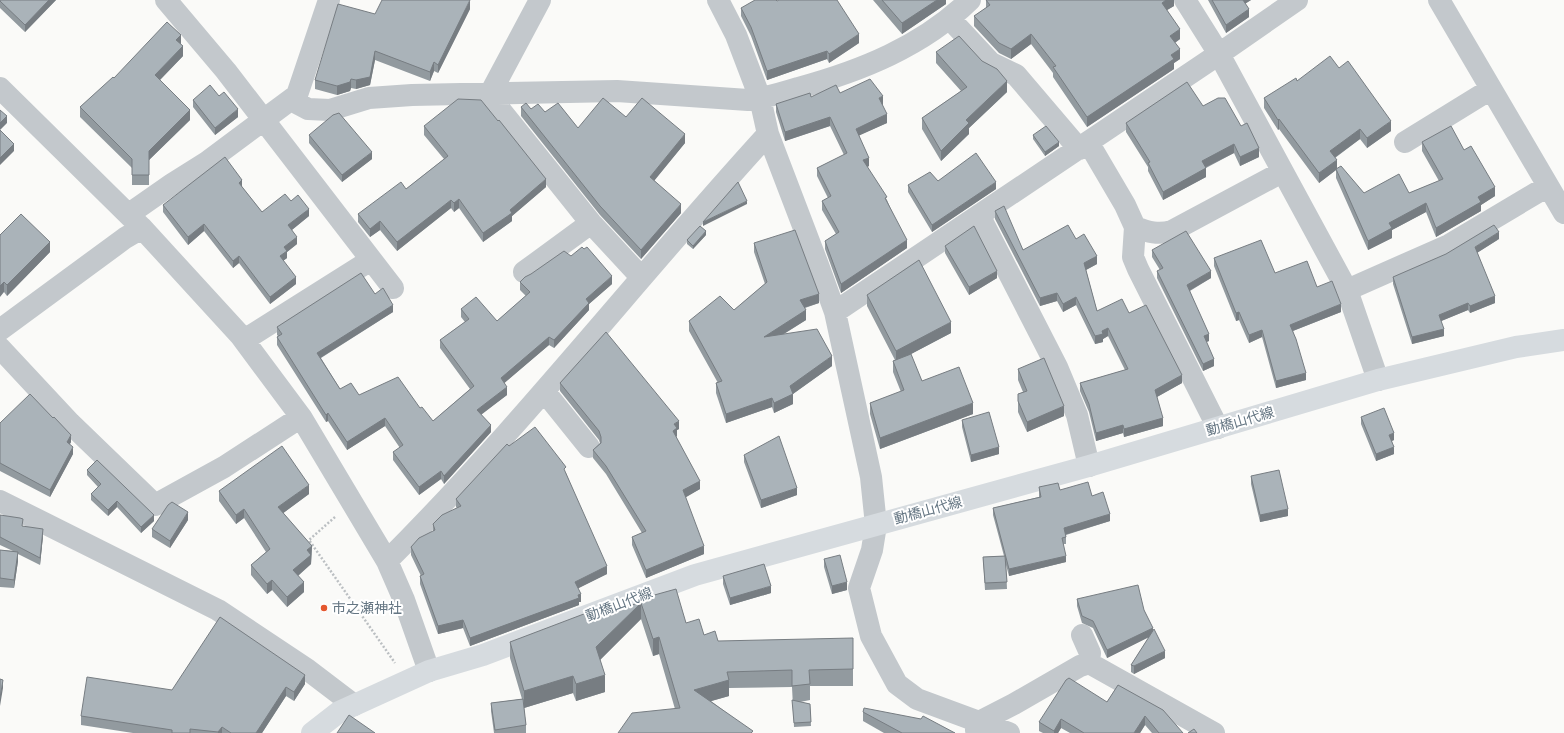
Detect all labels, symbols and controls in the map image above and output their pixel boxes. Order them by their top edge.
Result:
street label: 動橋山代線 [1204,404,1276,439]
street label: 動橋山代線 [892,493,964,528]
street label: 動橋山代線 [583,584,655,625]
place label: 市之瀬神社 [332,600,402,617]
marker: 市之瀬神社 [319,603,329,613]

